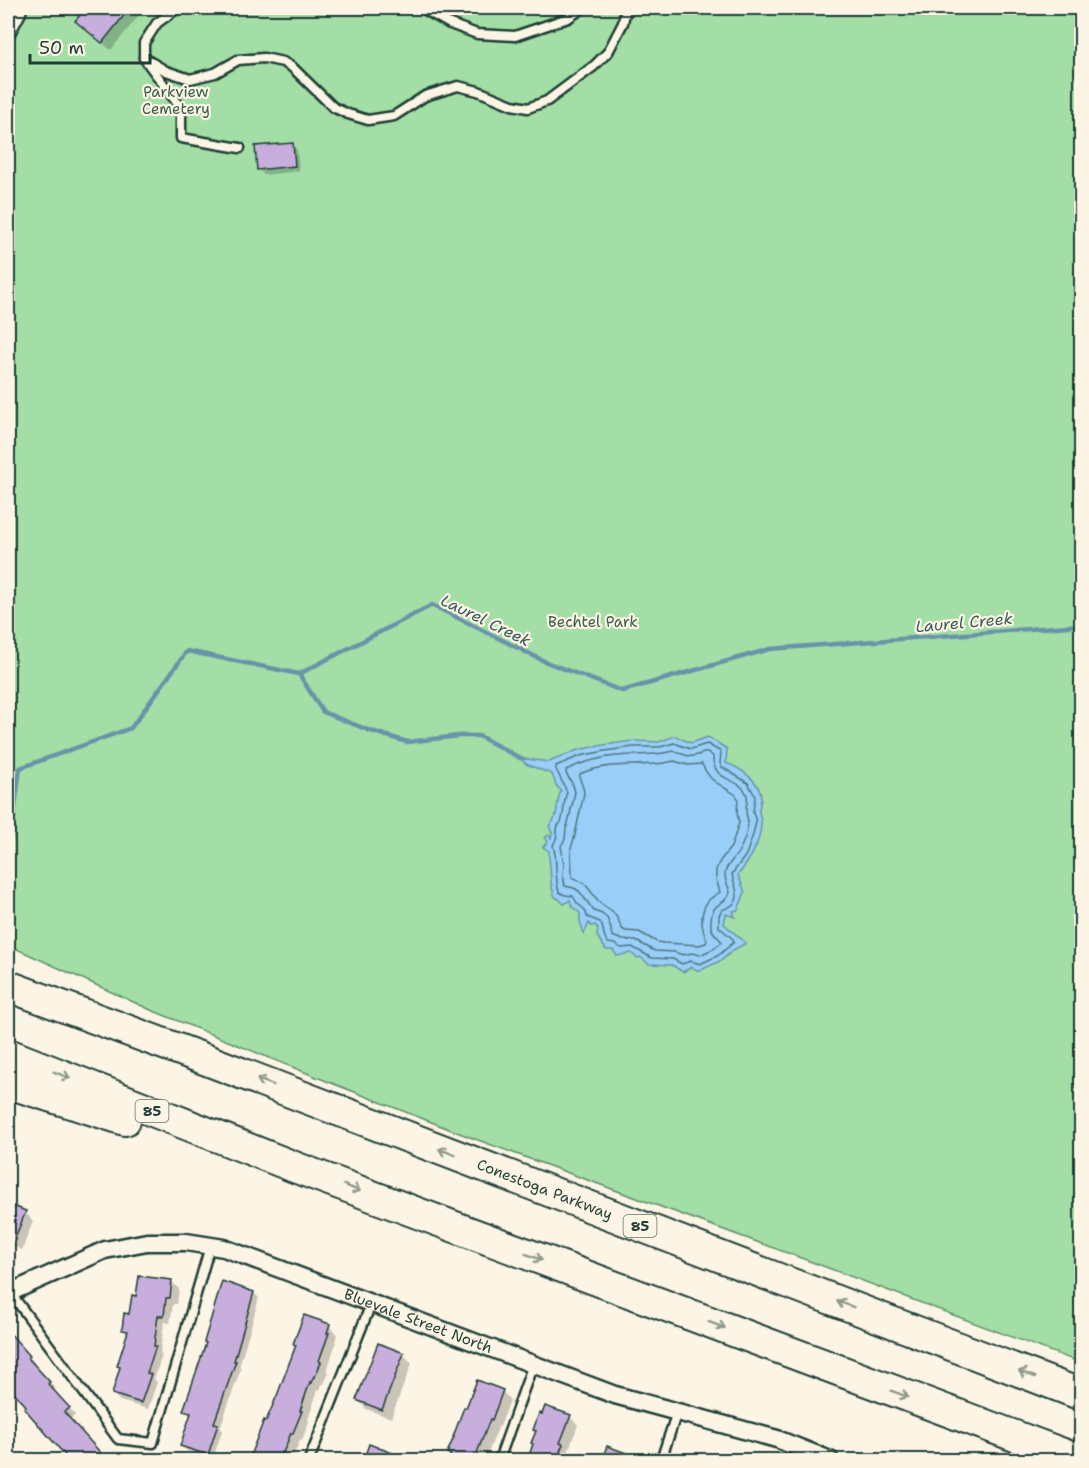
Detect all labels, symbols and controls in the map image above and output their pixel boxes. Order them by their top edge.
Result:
scale bar [30,27,150,65]
text: 50 m [39,36,84,60]
park label: Parkview Cemetery [142,82,210,119]
water label: Laurel Creek [437,590,534,651]
water label: Laurel Creek [915,608,1014,637]
park label: Bechtel Park [548,612,638,632]
one-way arrow [52,1070,71,1081]
one-way arrow [256,1076,275,1087]
road number: 85 [136,1100,168,1122]
one-way arrow [438,1146,457,1157]
street label: Conestoga Parkway [474,1154,616,1224]
one-way arrow [342,1184,361,1195]
road number: 85 [624,1215,656,1237]
one-way arrow [525,1252,543,1263]
street label: Bluevale Street North [341,1284,495,1358]
one-way arrow [836,1298,855,1309]
one-way arrow [707,1320,726,1331]
one-way arrow [1018,1368,1037,1379]
one-way arrow [890,1389,908,1400]

